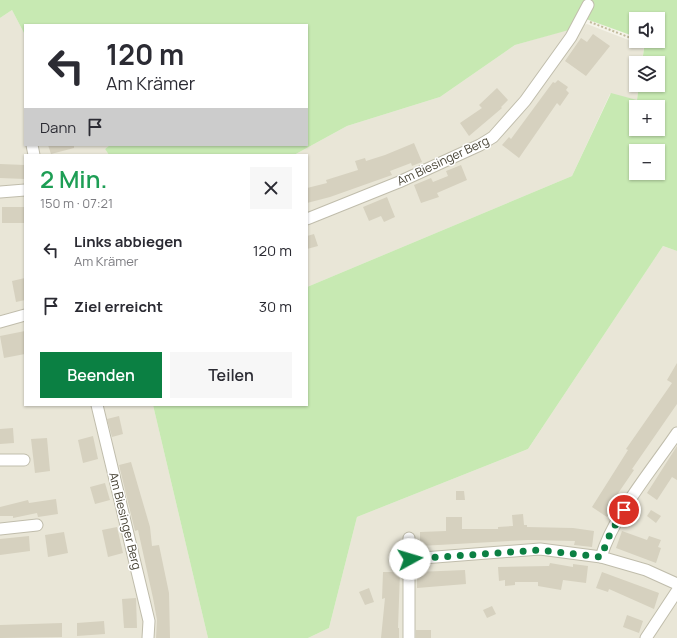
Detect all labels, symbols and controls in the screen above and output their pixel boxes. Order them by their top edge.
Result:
map controls [629,12,665,180]
button: sound [629,12,665,48]
text: 120 m [106,35,184,73]
icon: left [40,40,92,92]
button: layers [629,56,665,92]
text: Am Krämer [106,71,195,95]
button: + [629,100,665,136]
icon: arrive [84,116,106,138]
text: Dann [40,117,76,138]
street label: Am Biesinger Berg [394,132,492,189]
button: − [629,144,665,180]
text: 2 Min. [40,162,107,195]
button: close [250,167,292,209]
text: 150 m · 07:21 [40,194,113,212]
text: Links abbiegen [74,231,182,252]
icon: left [40,239,62,261]
text: 120 m [253,240,292,261]
text: Am Krämer [74,252,139,270]
icon: arrive [40,295,62,317]
text: Ziel erreicht [74,296,163,317]
text: 30 m [259,296,292,317]
button: Beenden [40,352,162,398]
button: Teilen [170,352,292,398]
street label: Am Biesinger Berg [105,470,146,571]
pin [607,493,641,527]
icon: arrive [613,499,635,521]
position arrow [389,538,431,580]

